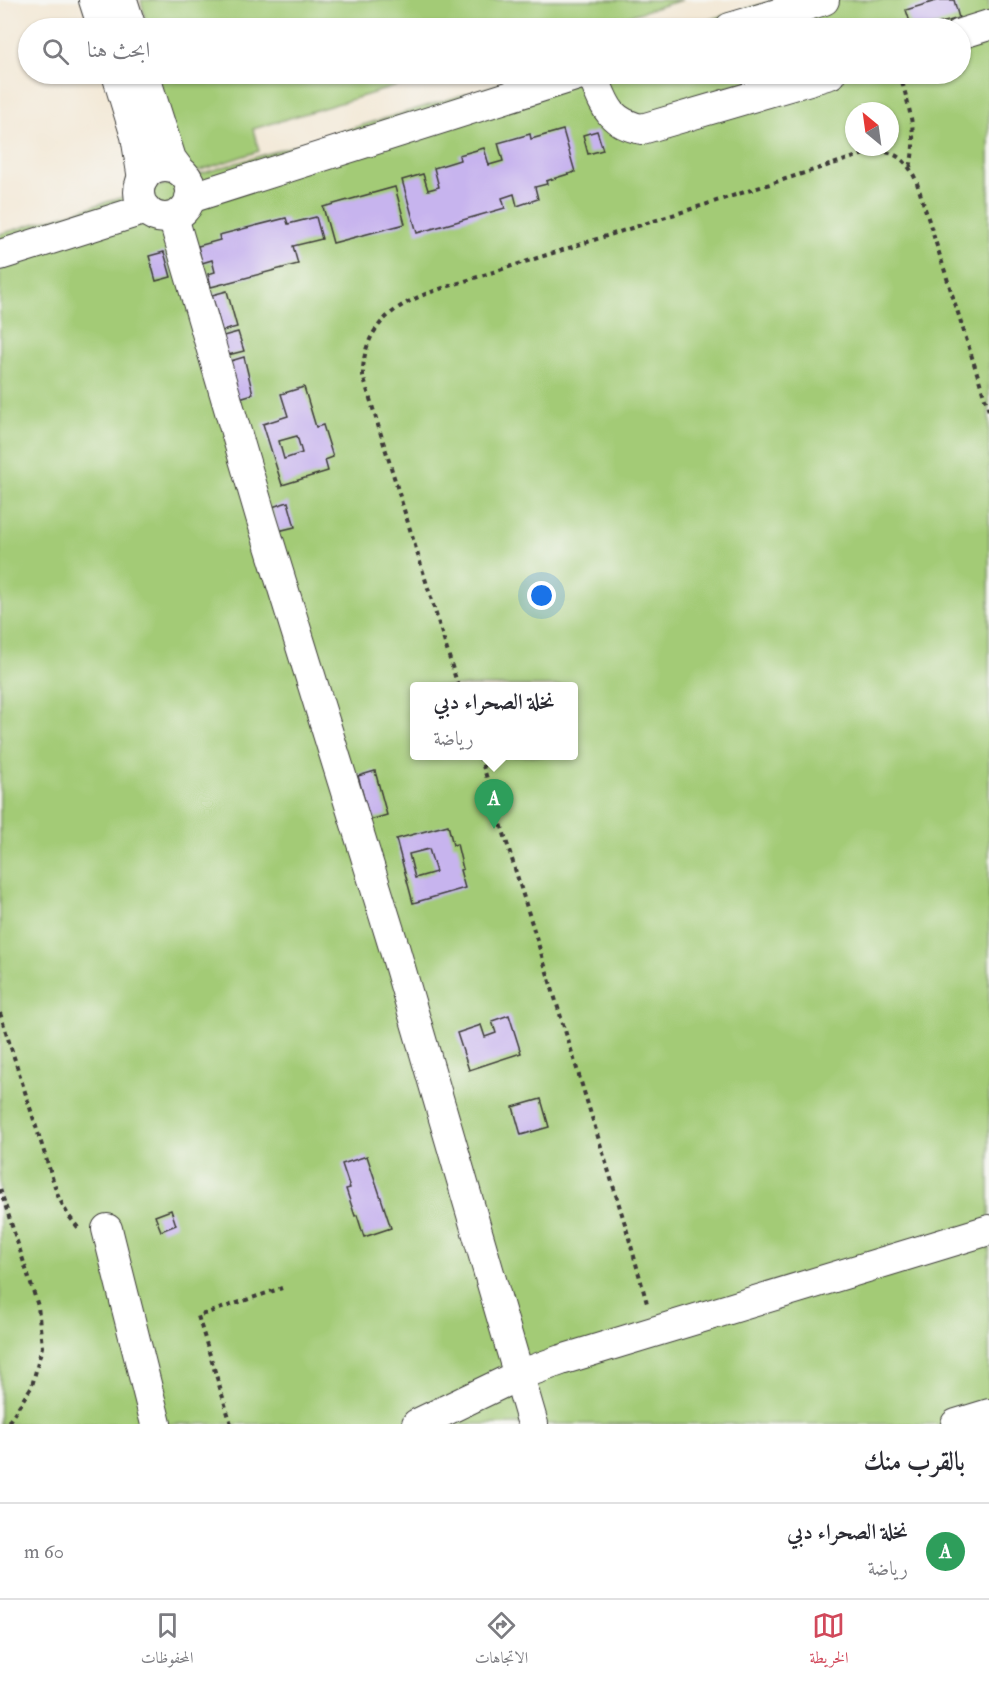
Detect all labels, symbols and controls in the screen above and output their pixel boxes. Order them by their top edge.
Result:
search box [18,18,971,84]
icon: search [39,35,72,68]
text: ابحث هنا [87,36,150,64]
north arrow [845,102,899,156]
your location [527,581,556,610]
popup [410,682,578,760]
text: نخلة الصحراء دبي [433,688,555,716]
text: رياضة [433,726,474,751]
pin: A [474,780,514,829]
text: بالقرب منك [863,1446,965,1478]
text: نخلة الصحراء دبي [787,1518,908,1546]
text: 60 m [24,1539,64,1564]
text: A [939,1539,952,1564]
text: رياضة [868,1556,908,1581]
tab: المحفوظات [141,1609,193,1673]
tab: الاتجاهات [475,1609,528,1673]
tab: الخريطة [809,1609,848,1673]

